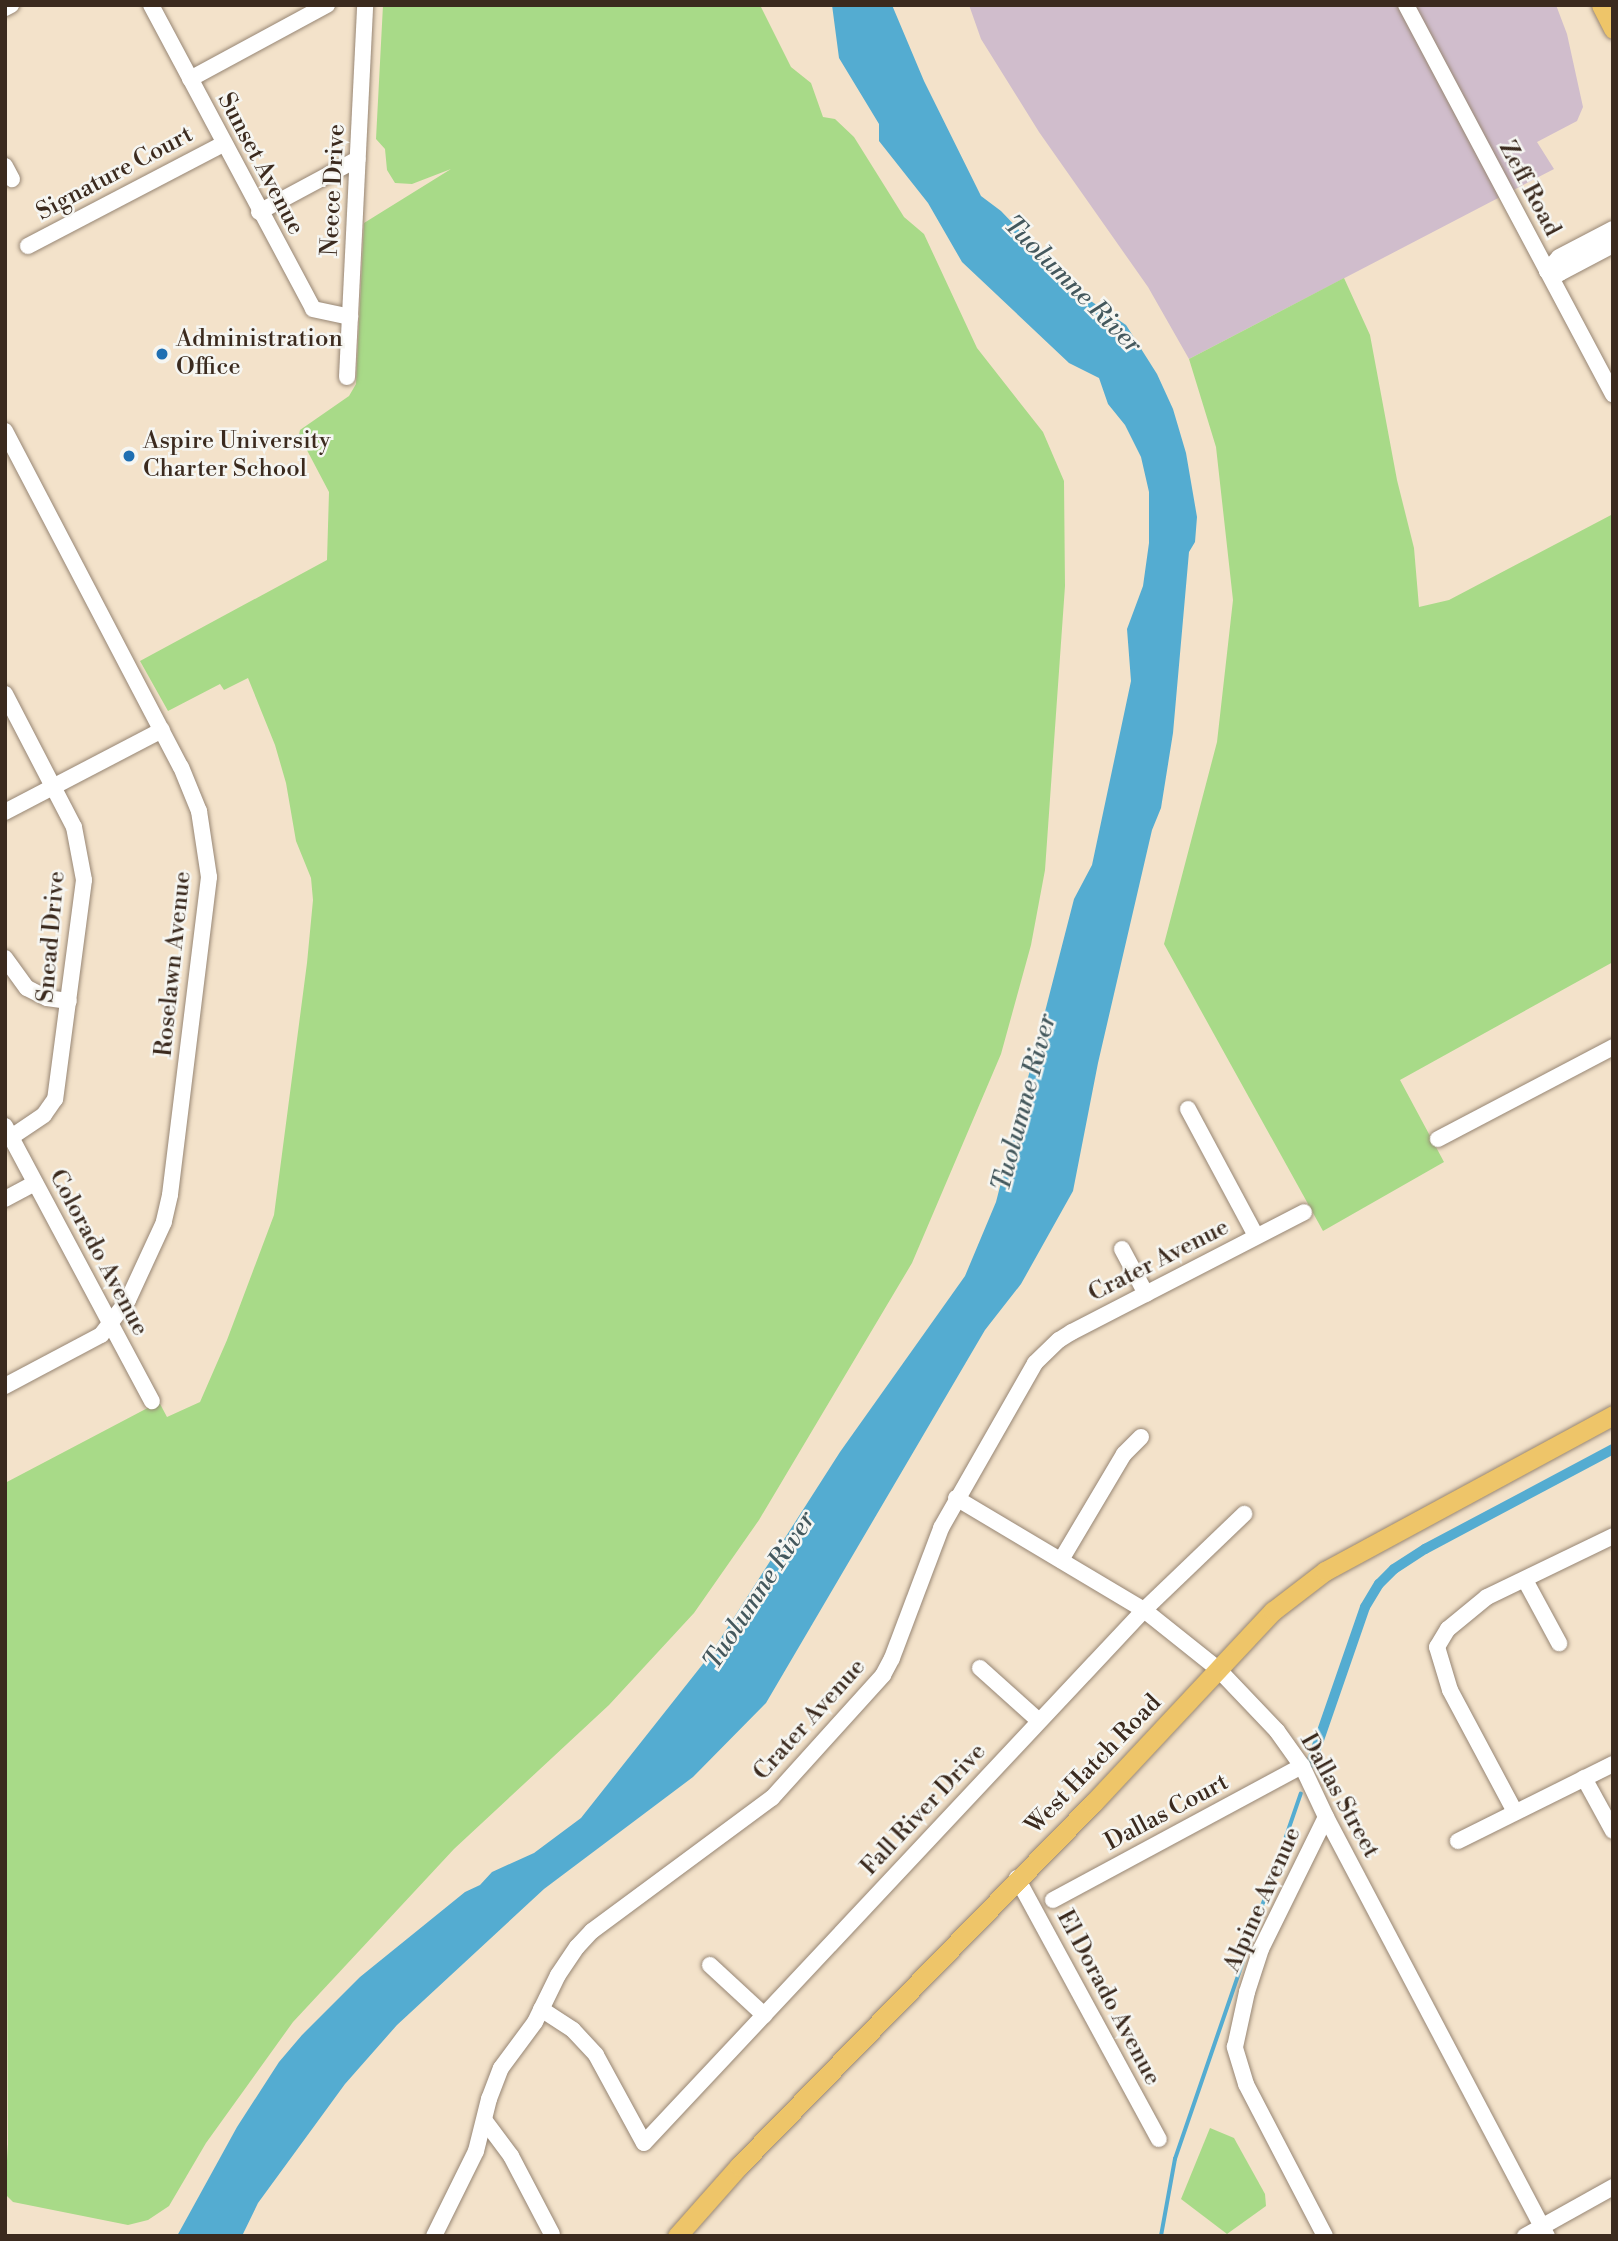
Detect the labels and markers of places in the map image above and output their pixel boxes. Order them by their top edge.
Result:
place label: Administration Office [176,326,343,382]
marker: Administration Office [154,346,170,362]
place label: Aspire University Charter School [143,428,331,484]
marker: Aspire University Charter School [121,448,137,464]

